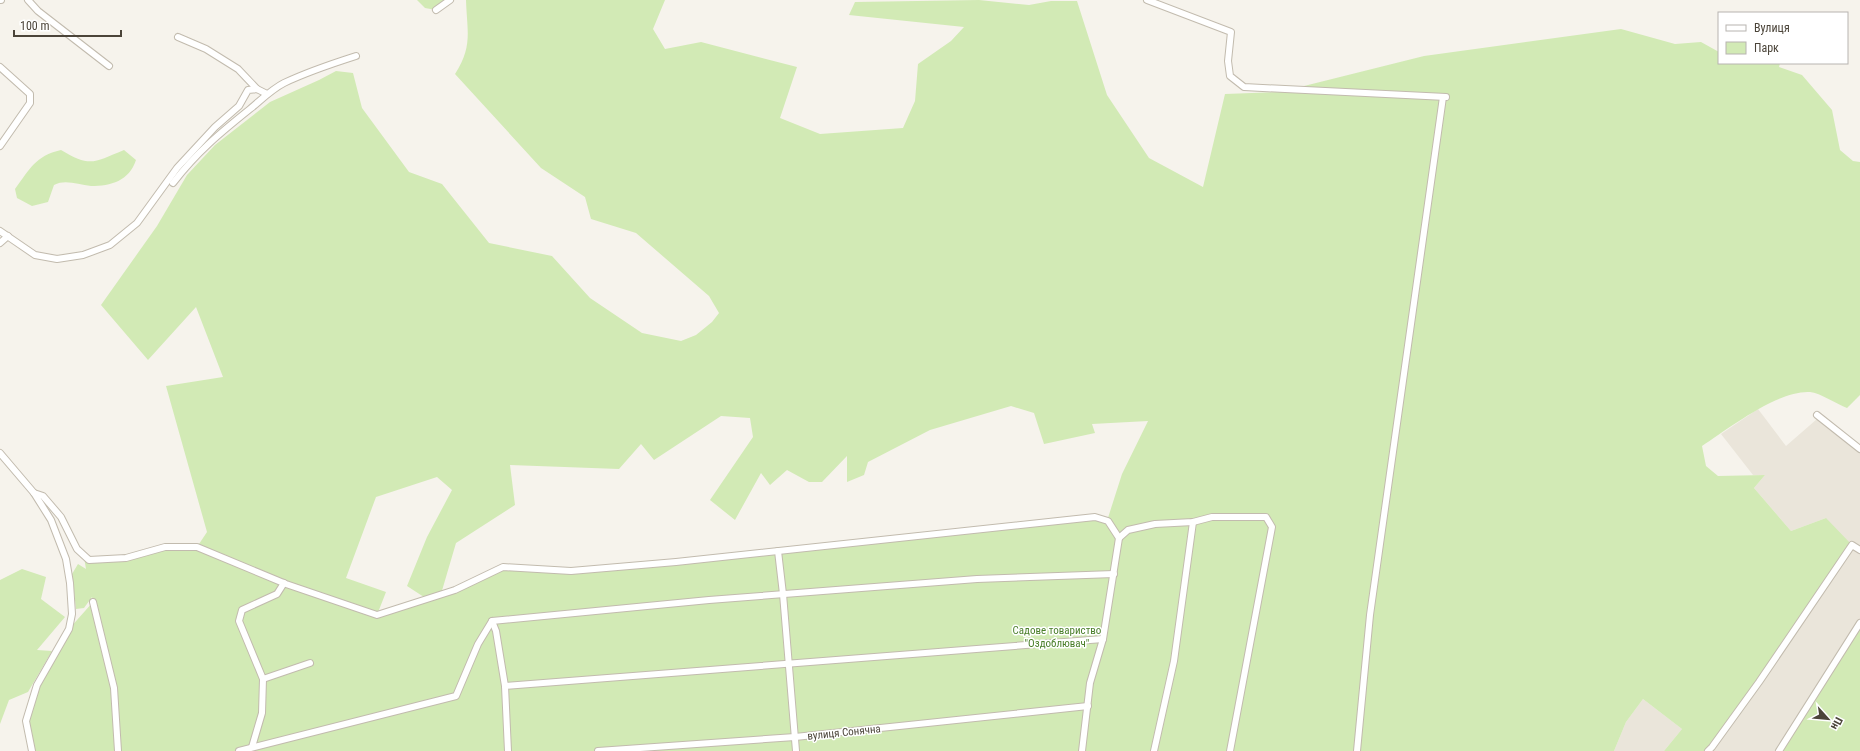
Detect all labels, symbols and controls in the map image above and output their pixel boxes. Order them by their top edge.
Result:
scale bar [14,12,121,38]
legend [1718,12,1848,64]
text: 100 m [20,19,50,33]
text: Вулиця [1754,21,1790,35]
text: Парк [1754,41,1779,55]
park label: Садове товариство "Оздоблювач" [1013,624,1102,650]
north arrow [1808,699,1848,739]
text: Пн [1828,715,1845,732]
street label: вулиця Сонячна [807,722,881,743]

